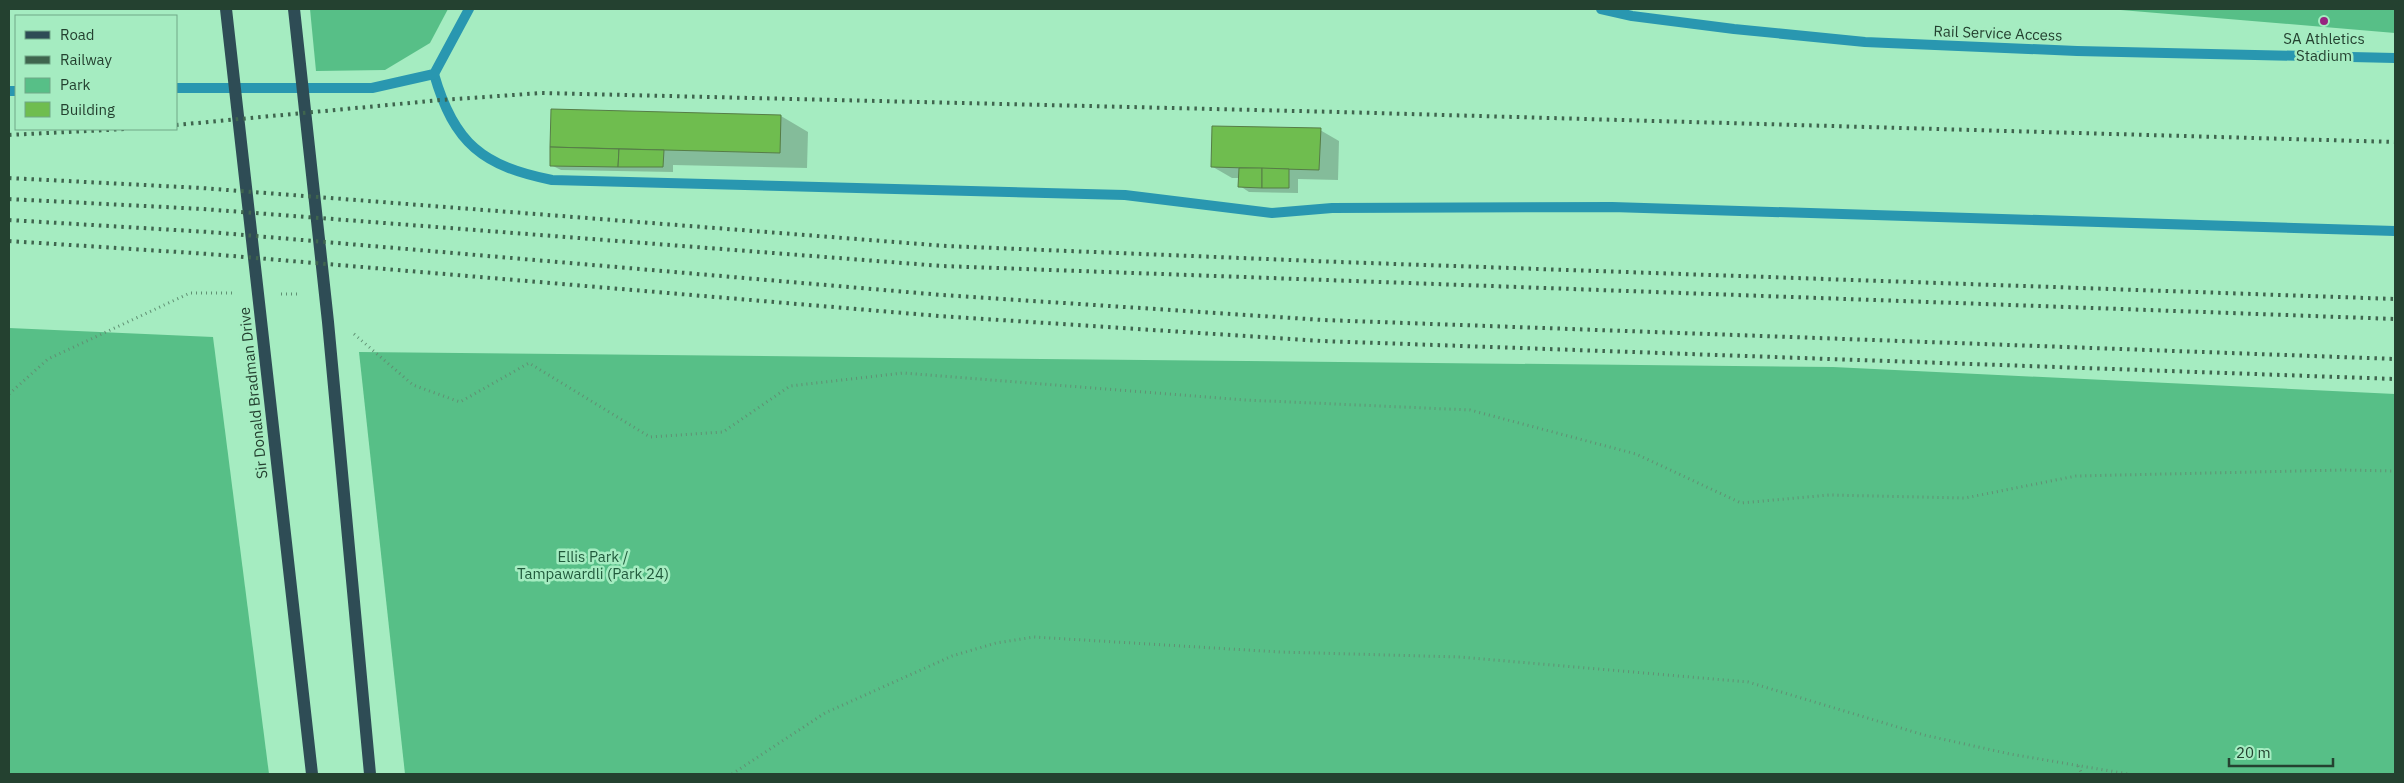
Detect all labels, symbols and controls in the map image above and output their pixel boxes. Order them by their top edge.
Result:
legend [15,15,178,130]
marker: SA Athletics Stadium [2318,15,2330,27]
street label: Rail Service Access [1933,21,2063,45]
text: Road [60,25,95,44]
place label: SA Athletics Stadium [2283,29,2365,65]
text: Railway [60,50,113,69]
text: Park [60,75,90,94]
text: Building [60,100,115,119]
street label: Sir Donald Bradman Drive [235,306,271,480]
park label: Ellis Park / Tampawardli (Park 24) [517,547,669,583]
scale bar [2229,736,2333,768]
text: 20 m [2236,743,2271,762]

